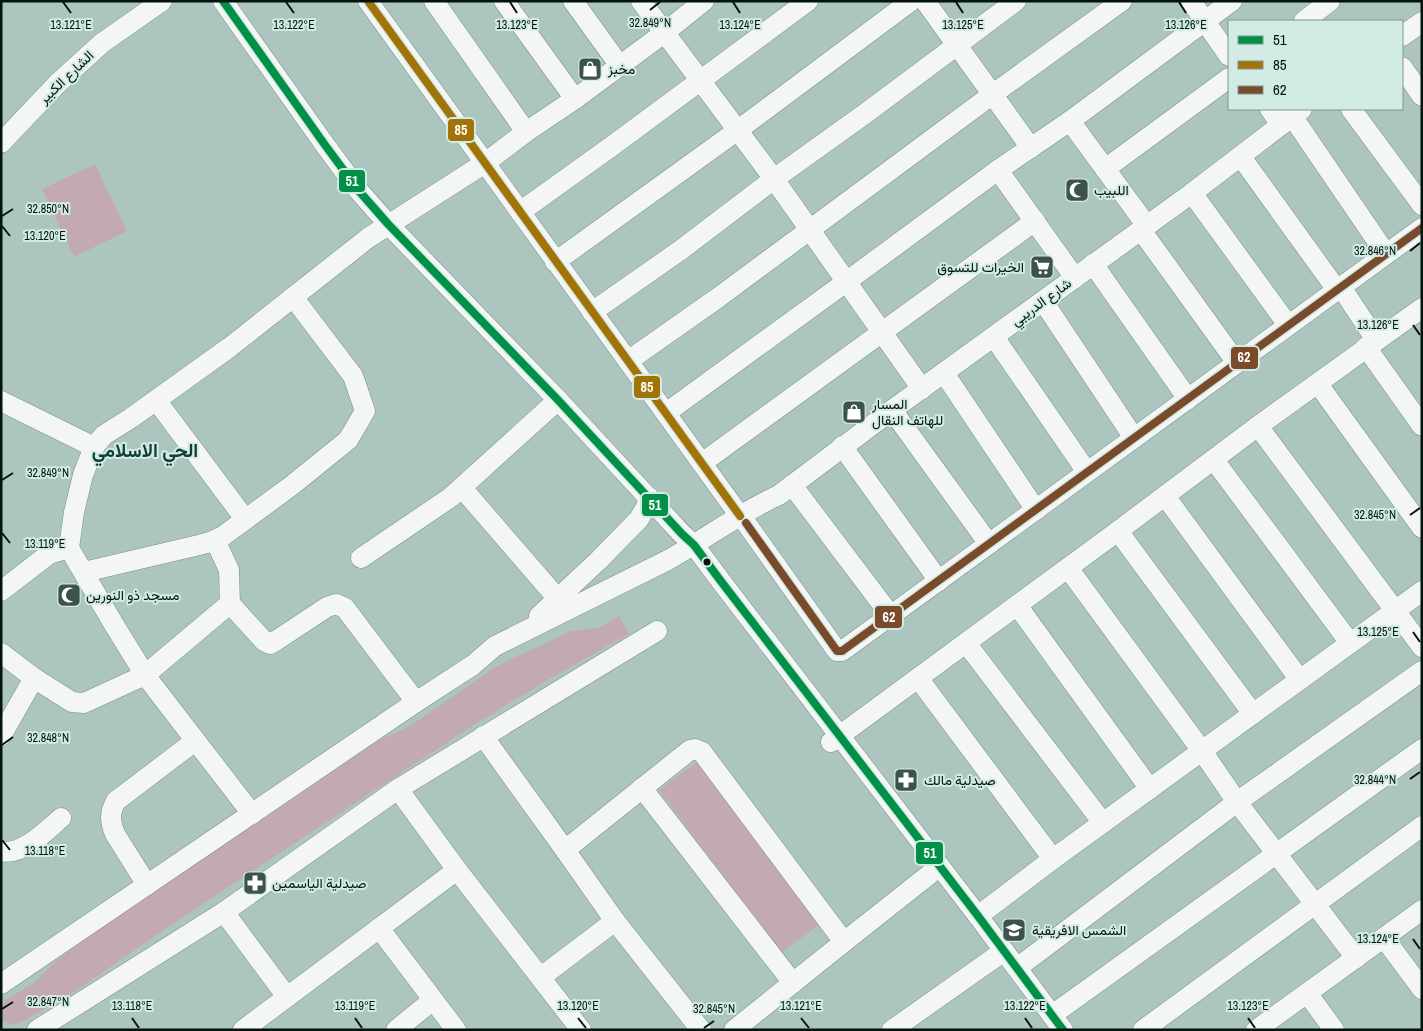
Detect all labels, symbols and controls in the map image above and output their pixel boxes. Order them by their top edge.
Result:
text: 32.849°N [629,15,671,31]
text: 13.121°E [50,17,92,33]
text: 13.122°E [273,17,315,33]
text: 13.123°E [496,17,538,33]
text: 13.124°E [719,17,761,33]
text: 13.125°E [942,17,984,33]
text: 13.126°E [1165,17,1207,33]
legend [1228,20,1403,110]
text: 51 [1273,29,1287,50]
street label: الشارع الكبير [34,46,99,110]
text: 85 [1273,54,1287,75]
shop icon: مخبز [577,56,603,82]
place label: مخبز [607,60,635,78]
text: 62 [1273,79,1287,100]
line badge: 85 [447,118,475,142]
text: 85 [455,121,468,139]
line badge: 51 [338,169,366,193]
text: 51 [346,172,359,190]
mosque icon: اللبيب [1064,177,1090,203]
place label: اللبيب [1094,181,1129,199]
text: 32.850°N [27,201,69,217]
text: 13.120°E [24,228,66,244]
text: 32.846°N [1354,243,1396,259]
supermarket icon: الخيرات للتسوق [1029,254,1055,280]
place label: الخيرات للتسوق [937,258,1024,276]
street label: شارع الدريبي [1007,274,1077,332]
text: 13.126°E [1357,317,1399,333]
line badge: 62 [1230,346,1259,370]
text: 62 [1238,348,1250,366]
line badge: 85 [633,375,661,399]
text: 85 [641,378,654,396]
place label: المسار للهاتف النقال [871,395,943,430]
shop icon: المسار للهاتف النقال [841,399,867,425]
district label: الحي الاسلامي [92,437,198,467]
text: 32.849°N [27,465,69,481]
line badge: 51 [641,493,669,517]
text: 51 [649,496,662,514]
text: 32.845°N [1354,507,1396,523]
text: 13.119°E [25,536,65,552]
unlabelled marker [702,557,712,567]
mosque icon: مسجد ذو النورين [56,582,82,608]
place label: مسجد ذو النورين [86,586,180,604]
line badge: 62 [874,605,903,629]
text: 62 [883,608,895,626]
text: 13.125°E [1357,624,1399,640]
text: 32.848°N [27,730,69,746]
pharmacy icon: صيدلية مالك [893,767,919,793]
place label: صيدلية مالك [924,771,996,789]
text: 32.844°N [1354,772,1396,788]
line badge: 51 [915,841,944,865]
text: 13.118°E [25,843,65,859]
text: 51 [924,844,937,862]
pharmacy icon: صيدلية الياسمين [242,870,268,896]
place label: صيدلية الياسمين [272,874,367,892]
school or university icon: الشمس الافريقية [1001,917,1027,943]
place label: الشمس الافريقية [1032,921,1126,939]
text: 13.124°E [1357,931,1399,947]
text: 32.847°N [27,994,69,1010]
text: 13.118°E [112,998,152,1014]
text: 13.119°E [335,998,375,1014]
text: 13.120°E [557,998,599,1014]
text: 13.121°E [780,998,822,1014]
text: 13.122°E [1004,998,1046,1014]
text: 13.123°E [1227,998,1269,1014]
text: 32.845°N [693,1001,735,1017]

